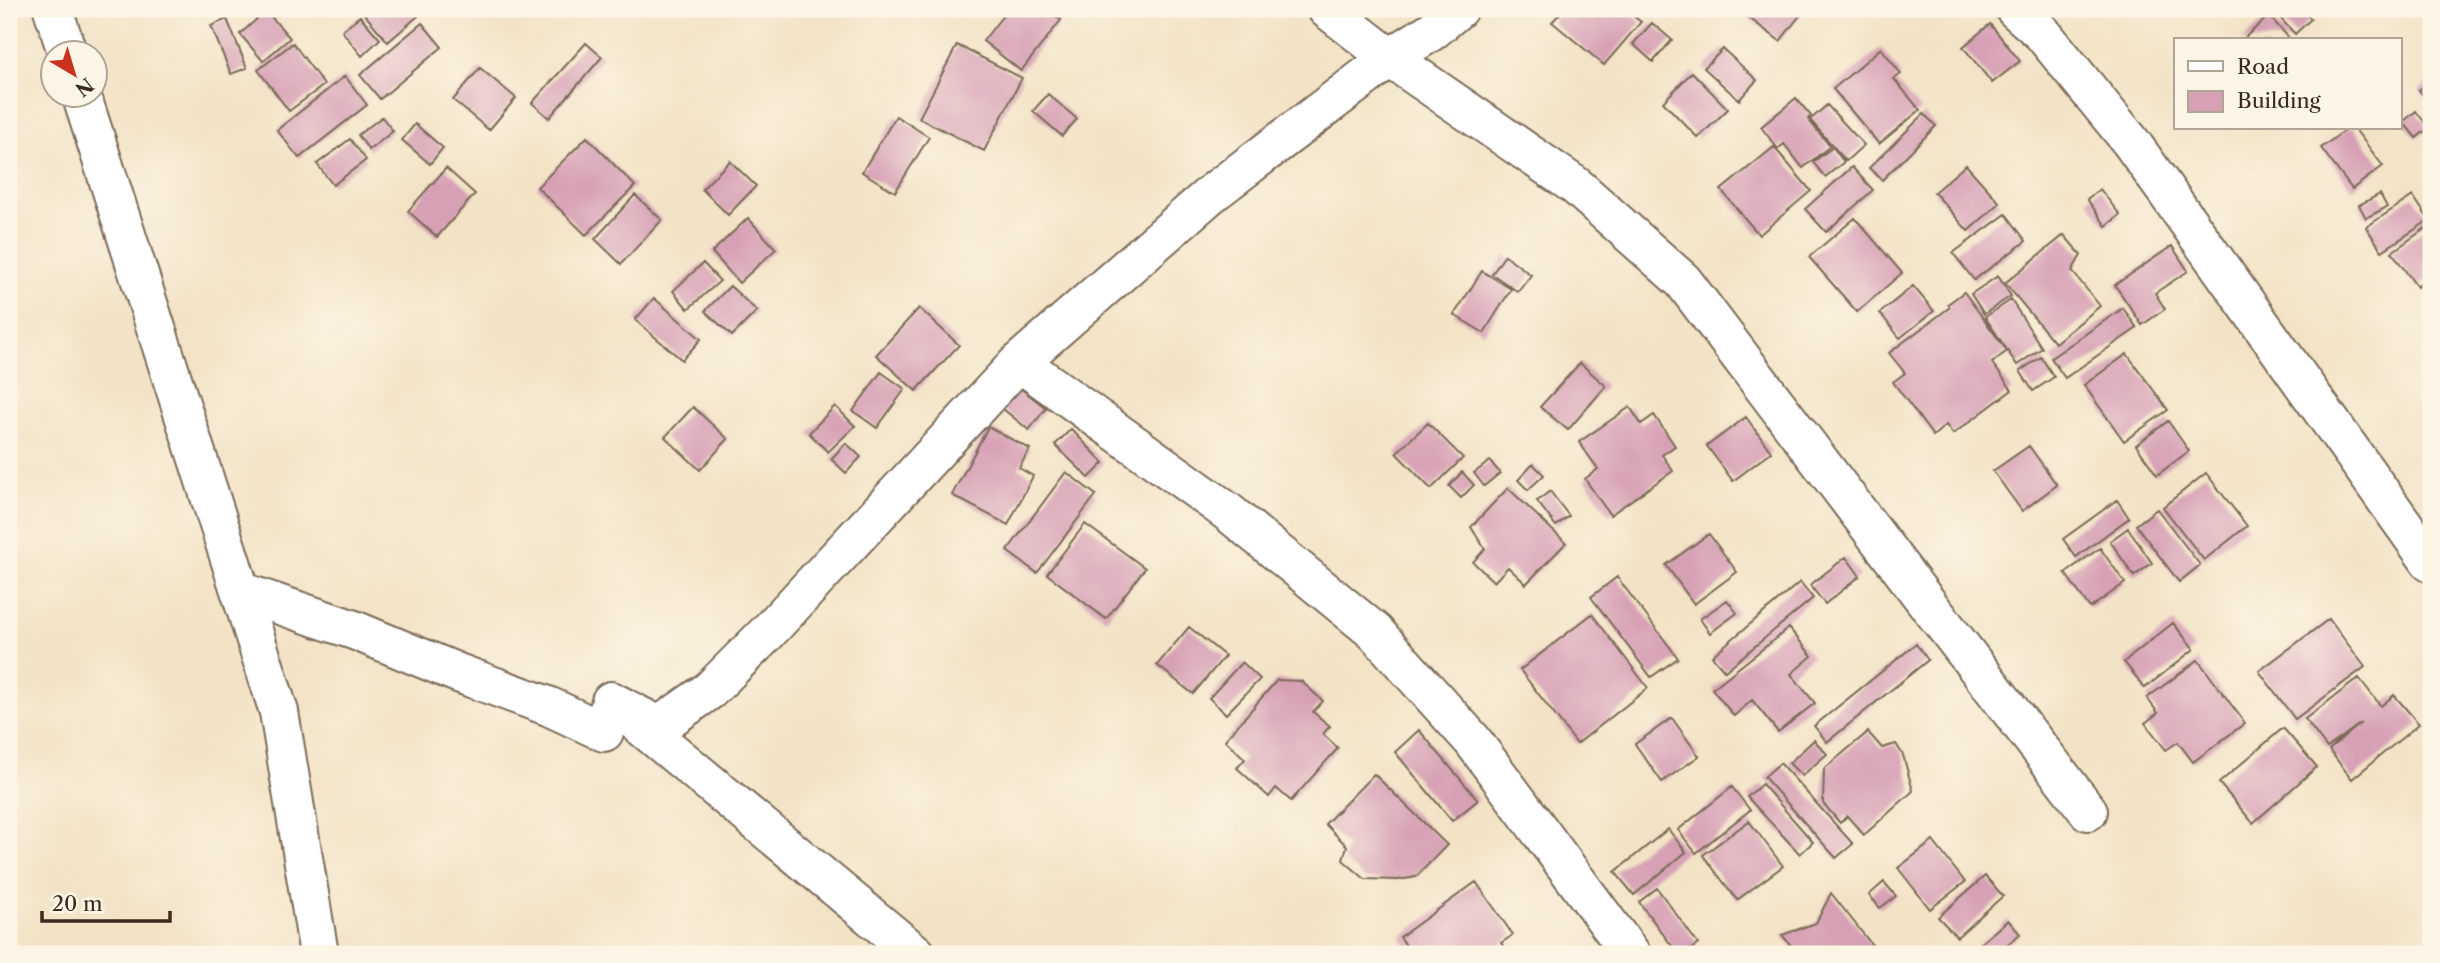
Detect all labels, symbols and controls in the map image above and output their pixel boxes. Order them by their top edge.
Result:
north arrow [38,38,108,108]
legend [2174,38,2402,130]
text: Road [2237,54,2289,79]
text: N [71,73,98,101]
text: Building [2237,88,2322,113]
scale bar [42,879,170,923]
text: 20 m [52,891,103,916]

